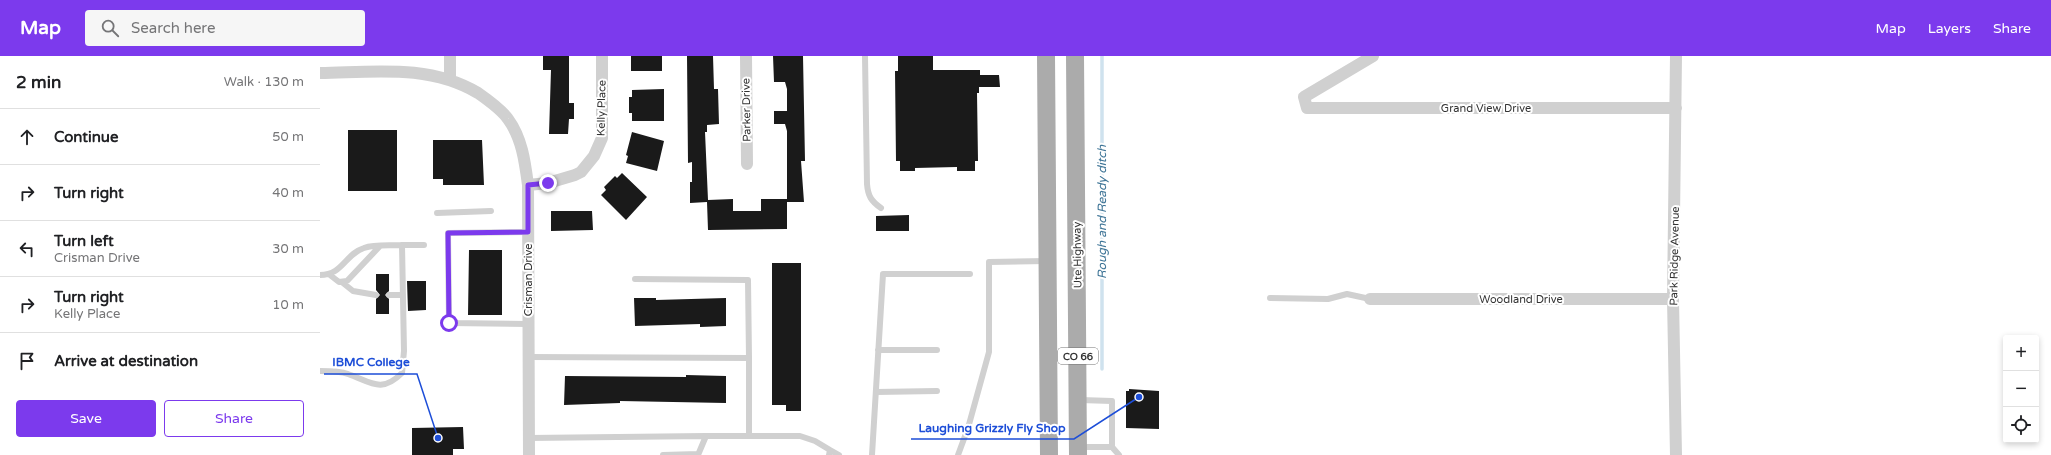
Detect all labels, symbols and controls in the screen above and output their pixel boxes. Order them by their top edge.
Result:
search box [85,10,365,46]
text: Map [20,17,61,39]
icon: search [99,17,121,39]
text: Search here [131,19,215,37]
text: Map [1876,20,1906,37]
text: Layers [1928,20,1971,37]
text: Share [1993,20,2031,37]
text: 2 min [16,72,61,93]
text: Walk · 130 m [224,74,304,90]
street label: Parker Drive [739,78,754,142]
street label: Kelly Place [595,80,608,136]
street label: Grand View Drive [1441,102,1531,115]
icon: ahead [16,126,38,148]
text: Continue [54,128,118,146]
text: 50 m [272,129,304,145]
water label: Rough and Ready ditch [1095,144,1109,279]
route end [539,174,557,192]
icon: right [16,182,38,204]
text: Turn right [54,184,124,202]
text: 40 m [272,185,304,201]
street label: Park Ridge Avenue [1667,206,1682,306]
street label: Ute Highway [1070,222,1085,288]
text: Turn left [54,232,114,250]
icon: left [16,238,38,260]
text: 30 m [272,241,304,257]
street label: Crisman Drive [522,244,535,316]
text: Crisman Drive [54,250,140,266]
text: Turn right [54,288,124,306]
street label: Woodland Drive [1479,293,1563,306]
icon: right [16,294,38,316]
text: 10 m [272,297,304,313]
text: Kelly Place [54,306,120,322]
route start [440,314,458,332]
map controls [2003,335,2039,443]
button: + [2003,335,2039,371]
road number: CO 66 [1058,348,1098,364]
icon: arrive [16,350,38,372]
callout: IBMC College [324,350,417,374]
text: Arrive at destination [54,352,198,370]
text: IBMC College [332,355,410,370]
button: − [2003,371,2039,407]
button: Save [16,400,156,437]
button: Share [164,400,304,437]
button: locate [2003,407,2039,443]
callout: Laughing Grizzly Fly Shop [911,415,1074,439]
text: Laughing Grizzly Fly Shop [918,421,1066,436]

